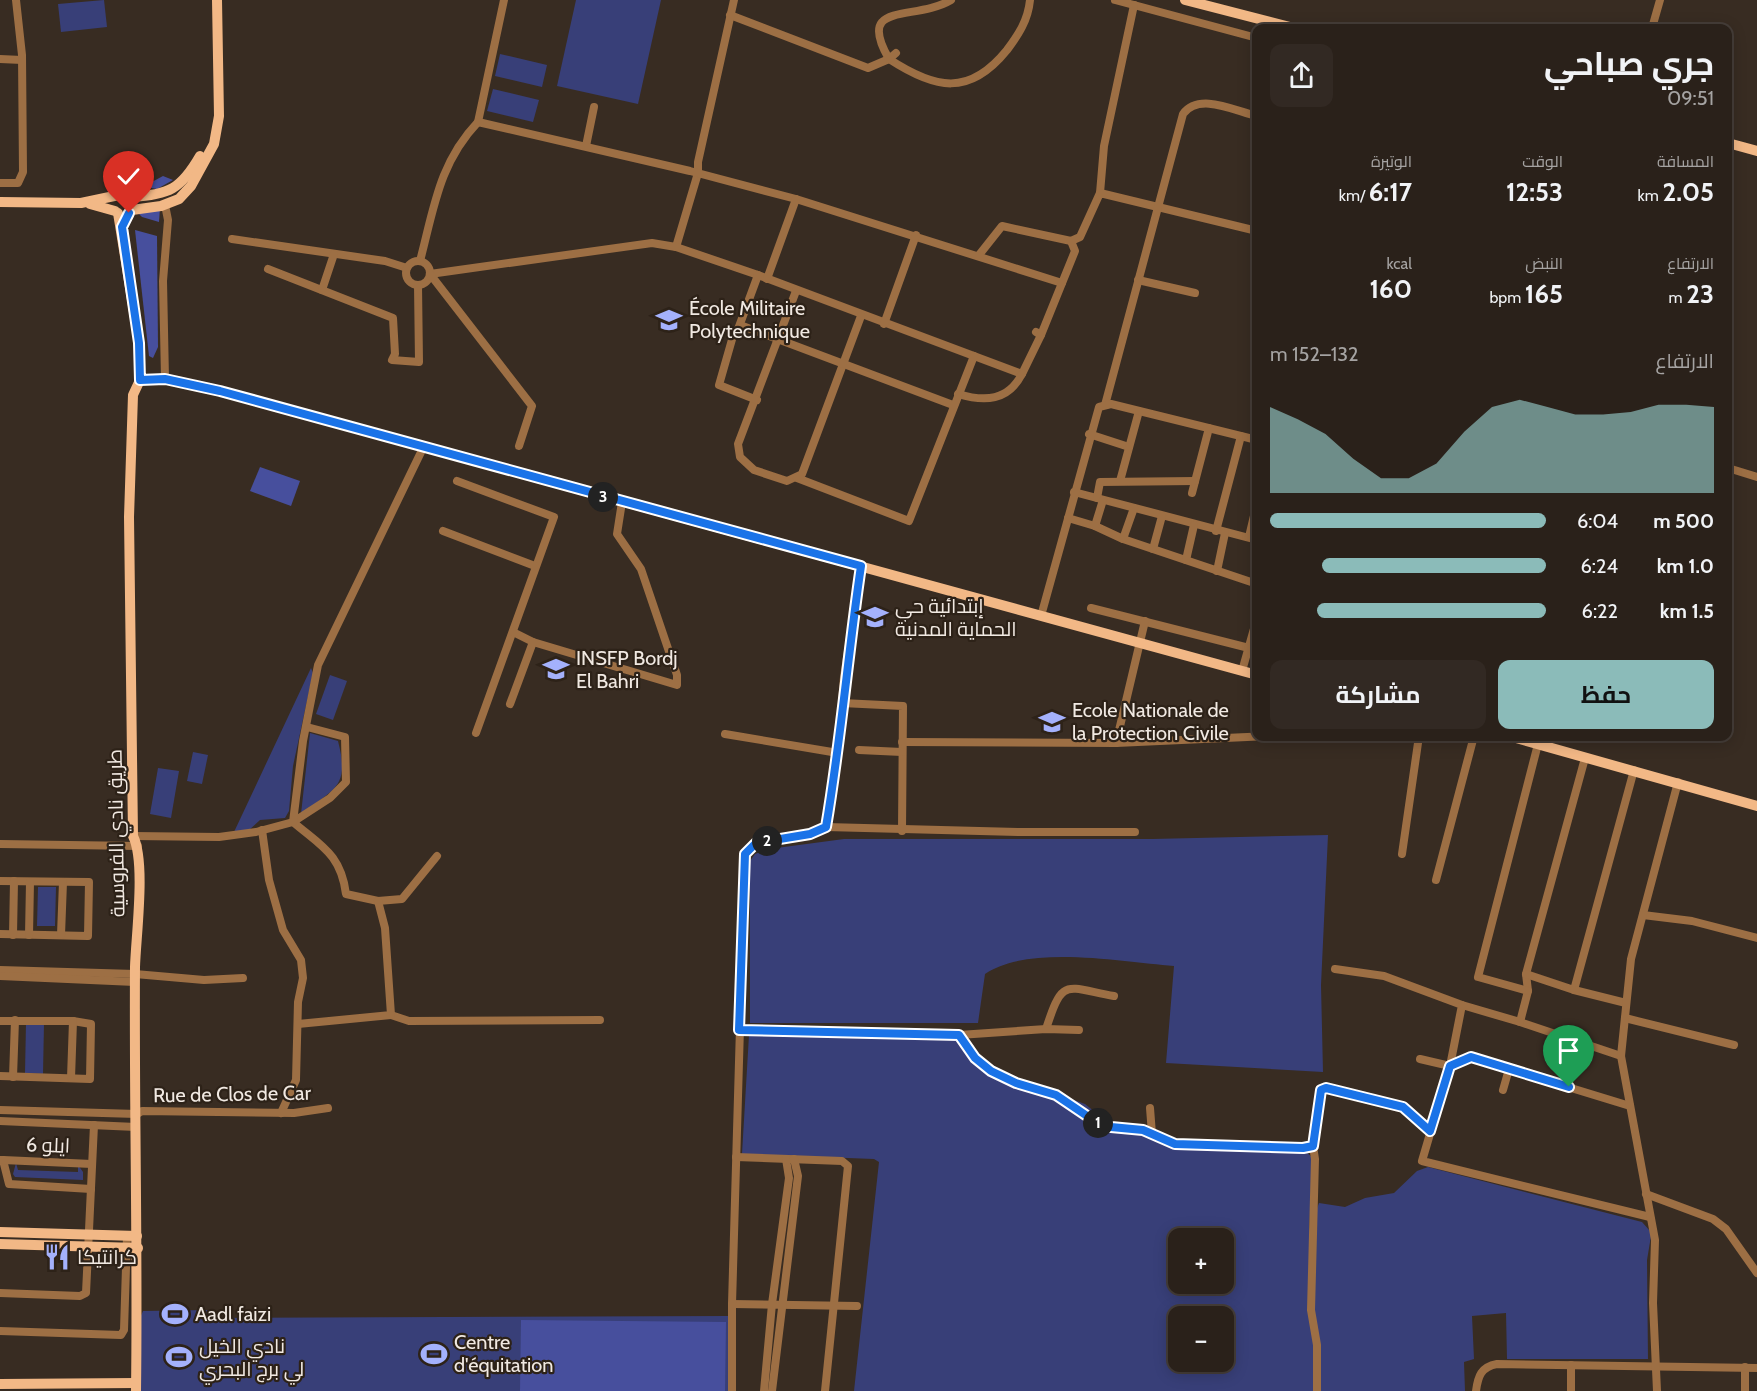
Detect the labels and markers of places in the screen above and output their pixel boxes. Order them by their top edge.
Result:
pin [103,151,154,213]
place label: École Militaire Polytechnique [689,296,810,343]
school or university icon: École Militaire Polytechnique [654,305,684,335]
pin: 3 [588,482,618,512]
place label: إبتدائية حي الحماية المدنية [895,594,1017,641]
school or university icon: إبتدائية حي الحماية المدنية [860,602,890,632]
place label: INSFP Bordj El Bahri [576,646,678,693]
school or university icon: INSFP Bordj El Bahri [541,654,571,684]
place label: Ecole Nationale de la Protection Civile [1072,698,1229,745]
school or university icon: Ecole Nationale de la Protection Civile [1037,707,1067,737]
pin: 2 [752,826,782,856]
pin [1543,1025,1594,1087]
pin: 1 [1083,1108,1113,1138]
restaurant icon: كرانتيكا [42,1242,72,1272]
place label: كرانتيكا [77,1245,137,1269]
sports icon: Aadl faizi [160,1299,190,1329]
place label: Aadl faizi [195,1302,271,1326]
place label: Centre d'équitation [454,1330,554,1377]
place label: نادي الخيل لي برج البحري [199,1334,304,1385]
sports icon: Centre d'équitation [419,1339,449,1369]
sports icon: نادي الخيل لي برج البحري [164,1342,194,1372]

